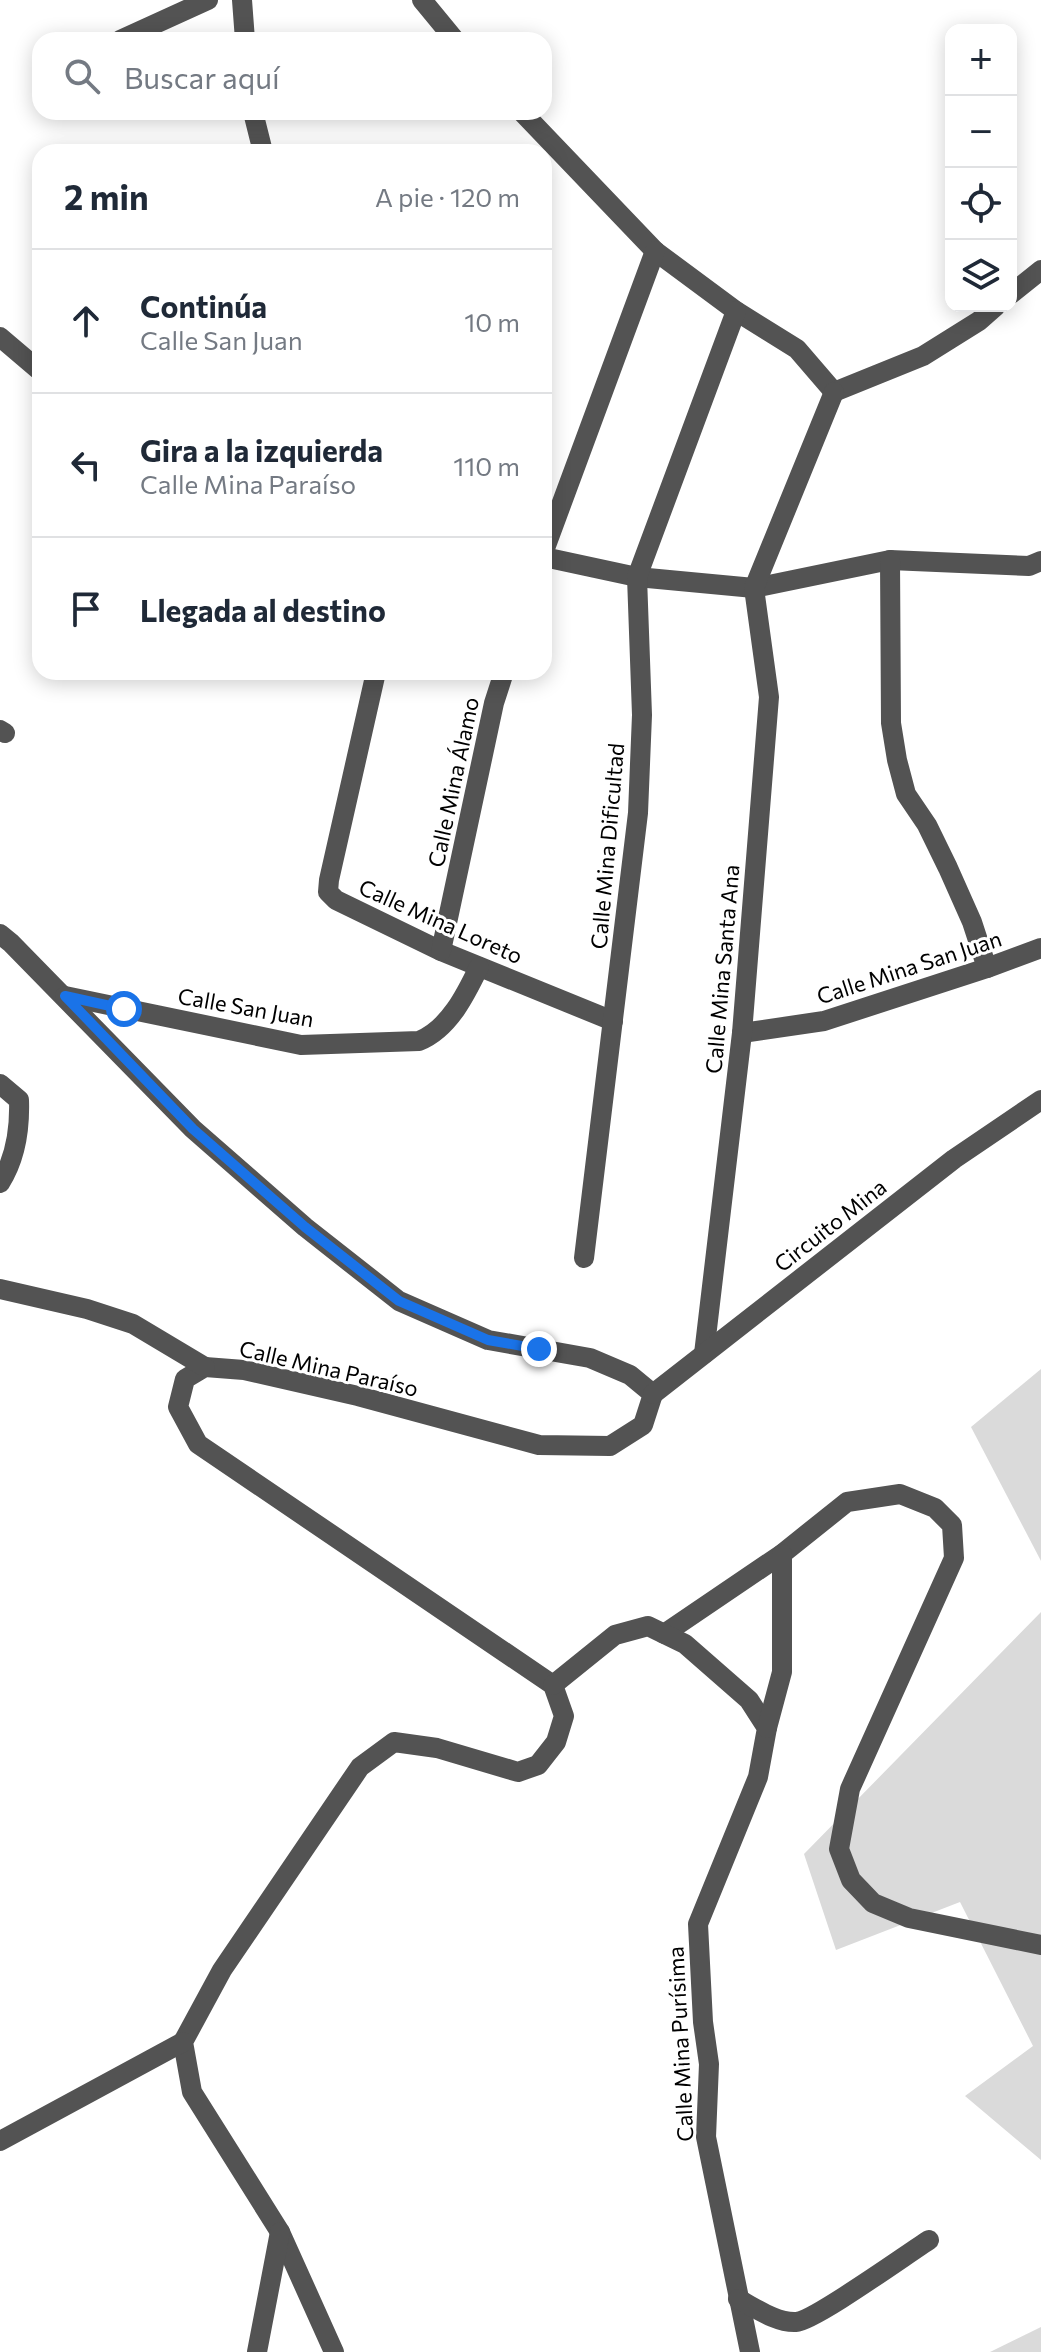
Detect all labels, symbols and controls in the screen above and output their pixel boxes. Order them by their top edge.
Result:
map controls [945,24,1017,312]
button: + [945,24,1017,96]
search box [32,32,552,120]
icon: search [60,54,104,98]
text: Buscar aquí [124,58,280,95]
button: − [945,96,1017,168]
button: locate [945,168,1017,240]
text: 2 min [64,175,149,217]
text: A pie · 120 m [375,181,520,212]
button: layers [945,240,1017,312]
text: Continúa [140,287,267,324]
icon: ahead [64,299,108,343]
text: 10 m [464,306,520,337]
text: Calle San Juan [140,324,303,355]
text: Gira a la izquierda [140,431,383,468]
icon: left [64,443,108,487]
text: 110 m [453,450,520,481]
text: Calle Mina Paraíso [140,468,356,499]
icon: arrive [64,587,108,631]
text: Llegada al destino [140,591,386,628]
street label: Calle Mina Álamo [422,694,484,870]
street label: Calle Mina Dificultad [585,742,629,950]
street label: Calle Mina Santa Ana [699,863,745,1075]
street label: Calle Mina Loreto [355,873,527,969]
street label: Calle Mina San Juan [813,924,1005,1010]
street label: Calle San Juan [176,982,316,1032]
route start [106,991,142,1027]
street label: Circuito Mina [768,1173,892,1277]
route end [521,1331,557,1367]
street label: Calle Mina Paraíso [237,1334,421,1402]
street label: Calle Mina Purísima [661,1946,699,2142]

